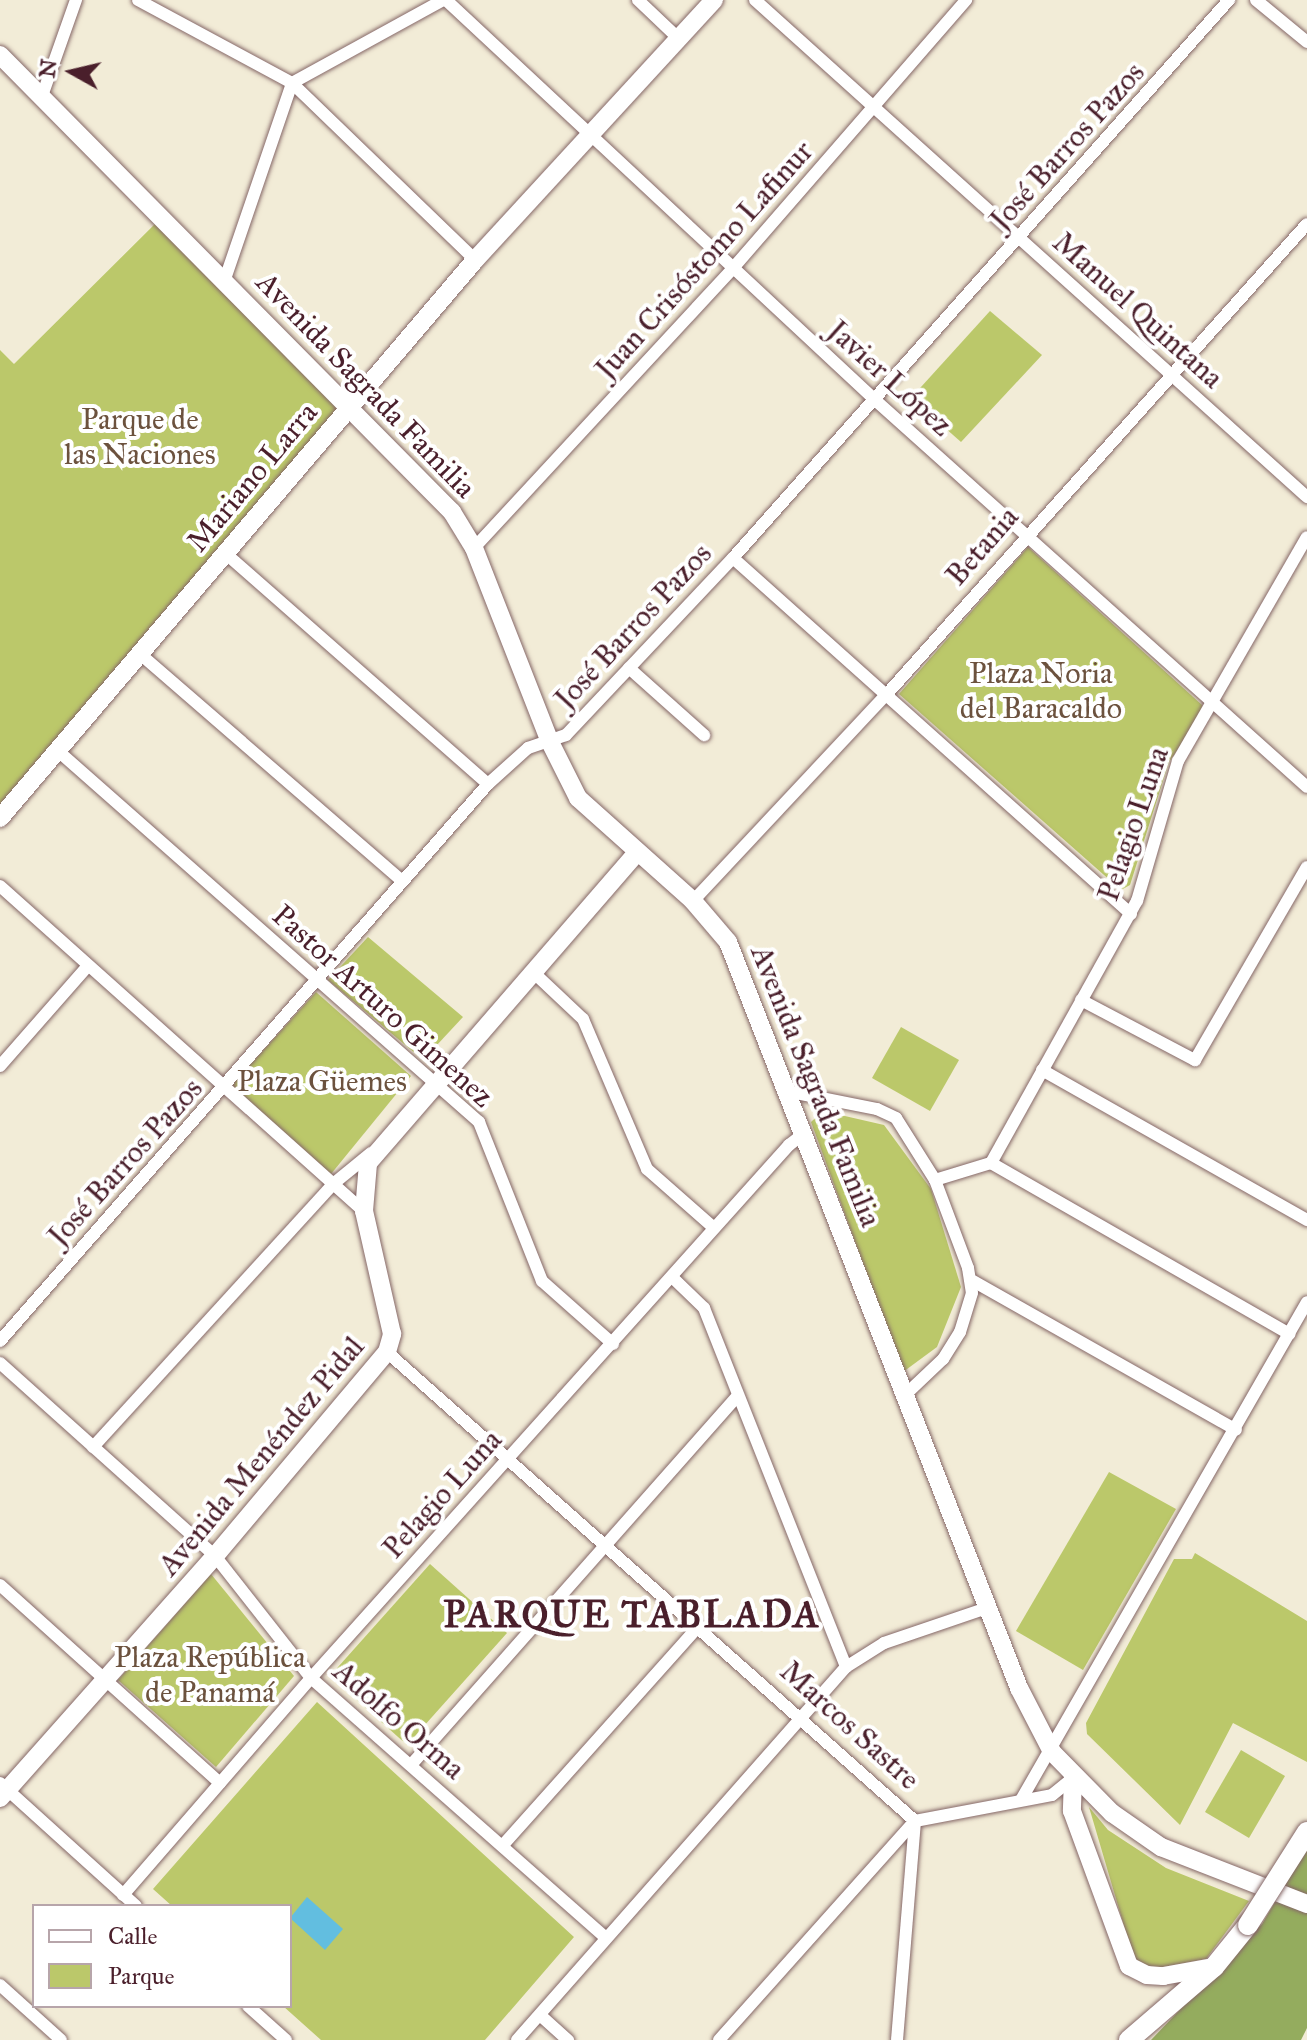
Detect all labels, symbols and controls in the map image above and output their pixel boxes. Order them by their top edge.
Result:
north arrow [32,32,112,112]
street label: José Barros Pazos [982,55,1152,237]
text: N [33,57,62,80]
street label: Juan Crisóstomo Lafinur [587,133,821,387]
street label: Manuel Quintana [1046,224,1230,396]
street label: Avenida Sagrada Familia [249,265,483,505]
street label: Javier López [820,313,960,443]
street label: Mariano Larra [179,395,325,559]
park label: Parque de las Naciones [64,401,216,472]
street label: Betania [938,499,1026,593]
street label: José Barros Pazos [547,536,719,716]
park label: Plaza Noria del Baracaldo [960,655,1122,726]
street label: Pelagio Luna [1090,742,1176,906]
street label: Pastor Arturo Gimenez [265,897,501,1115]
street label: Avenida Sagrada Familia [743,940,889,1232]
park label: Plaza Güemes [237,1063,407,1099]
street label: José Barros Pazos [40,1071,210,1253]
street label: Avenida Menéndez Pidal [150,1329,372,1583]
street label: Pelagio Luna [375,1422,509,1566]
district label: PARQUE TABLADA [443,1592,821,1638]
park label: Plaza República de Panamá [114,1639,306,1710]
street label: Adolfo Orma [326,1653,472,1787]
street label: Marcos Sastre [773,1653,927,1797]
legend [32,1904,292,2008]
text: Calle [108,1921,157,1951]
text: Parque [108,1961,175,1991]

